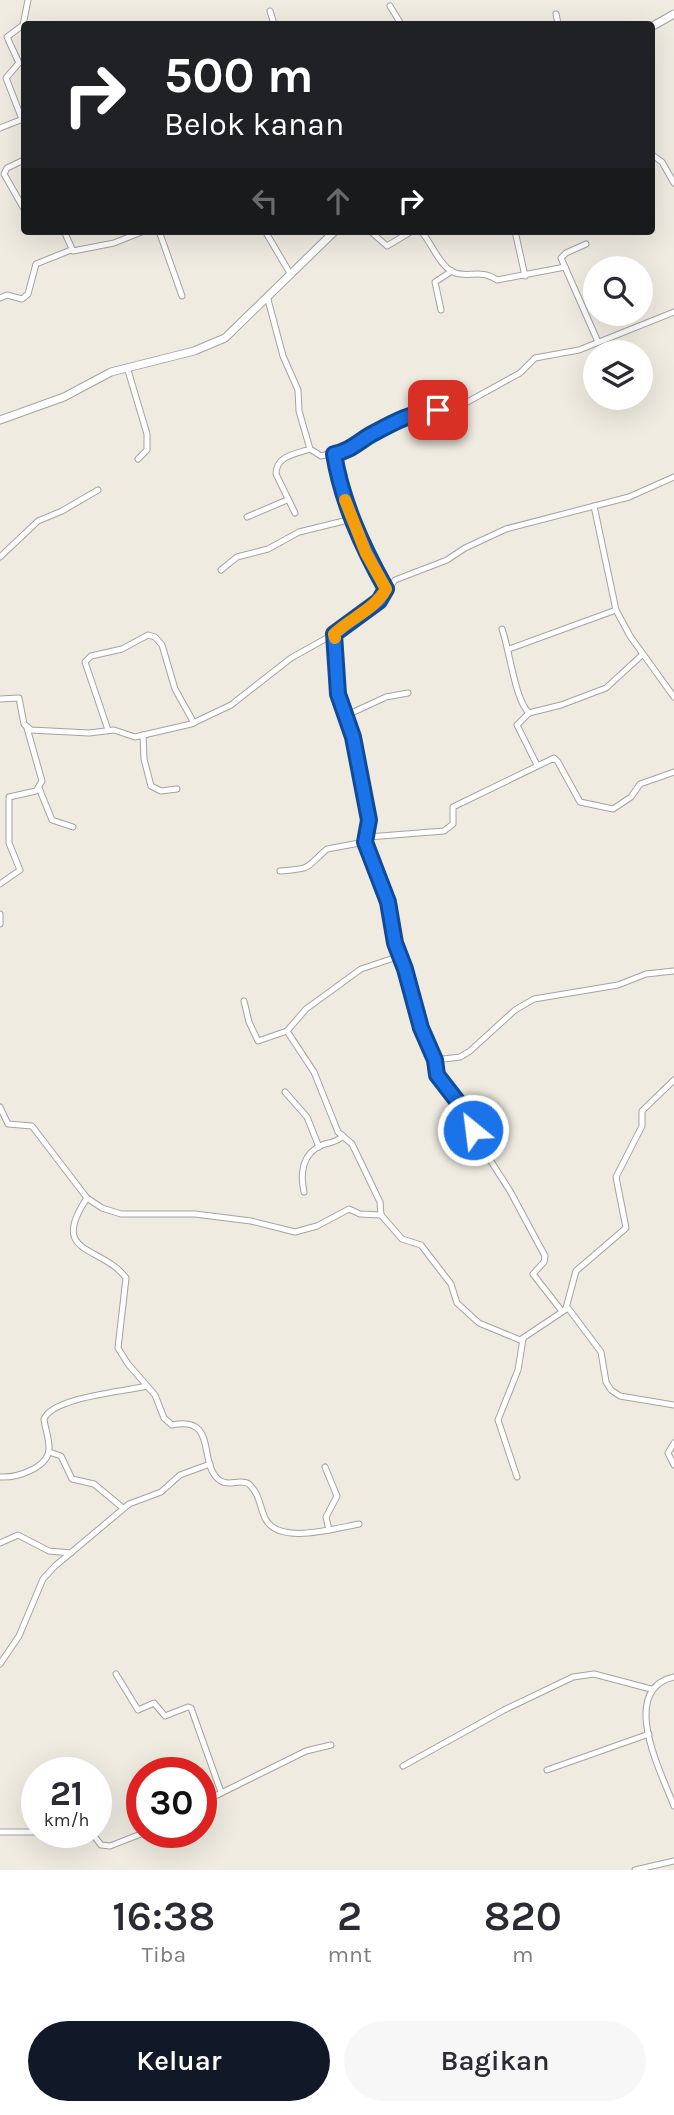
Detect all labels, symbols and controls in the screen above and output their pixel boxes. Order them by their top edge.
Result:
text: 500 m [164,47,313,104]
icon: right [49,49,140,140]
text: Belok kanan [164,106,344,143]
icon: left [246,182,284,220]
icon: ahead [319,182,357,220]
icon: right [392,182,430,220]
map controls [583,256,653,410]
button: search [583,256,653,326]
button: layers [583,340,653,410]
pin [408,380,468,440]
icon: arrive [419,391,457,429]
position arrow [436,1093,510,1167]
speed limit sign: 30 [126,1757,217,1848]
text: 21 [50,1773,83,1814]
text: km/h [44,1809,89,1831]
text: 16:38 [112,1891,215,1941]
text: 2 [337,1891,362,1941]
text: 820 [484,1891,562,1941]
text: Tiba [141,1941,186,1968]
text: mnt [328,1941,372,1968]
text: m [512,1941,534,1968]
button: Keluar [28,2021,330,2101]
button: Bagikan [344,2021,646,2101]

